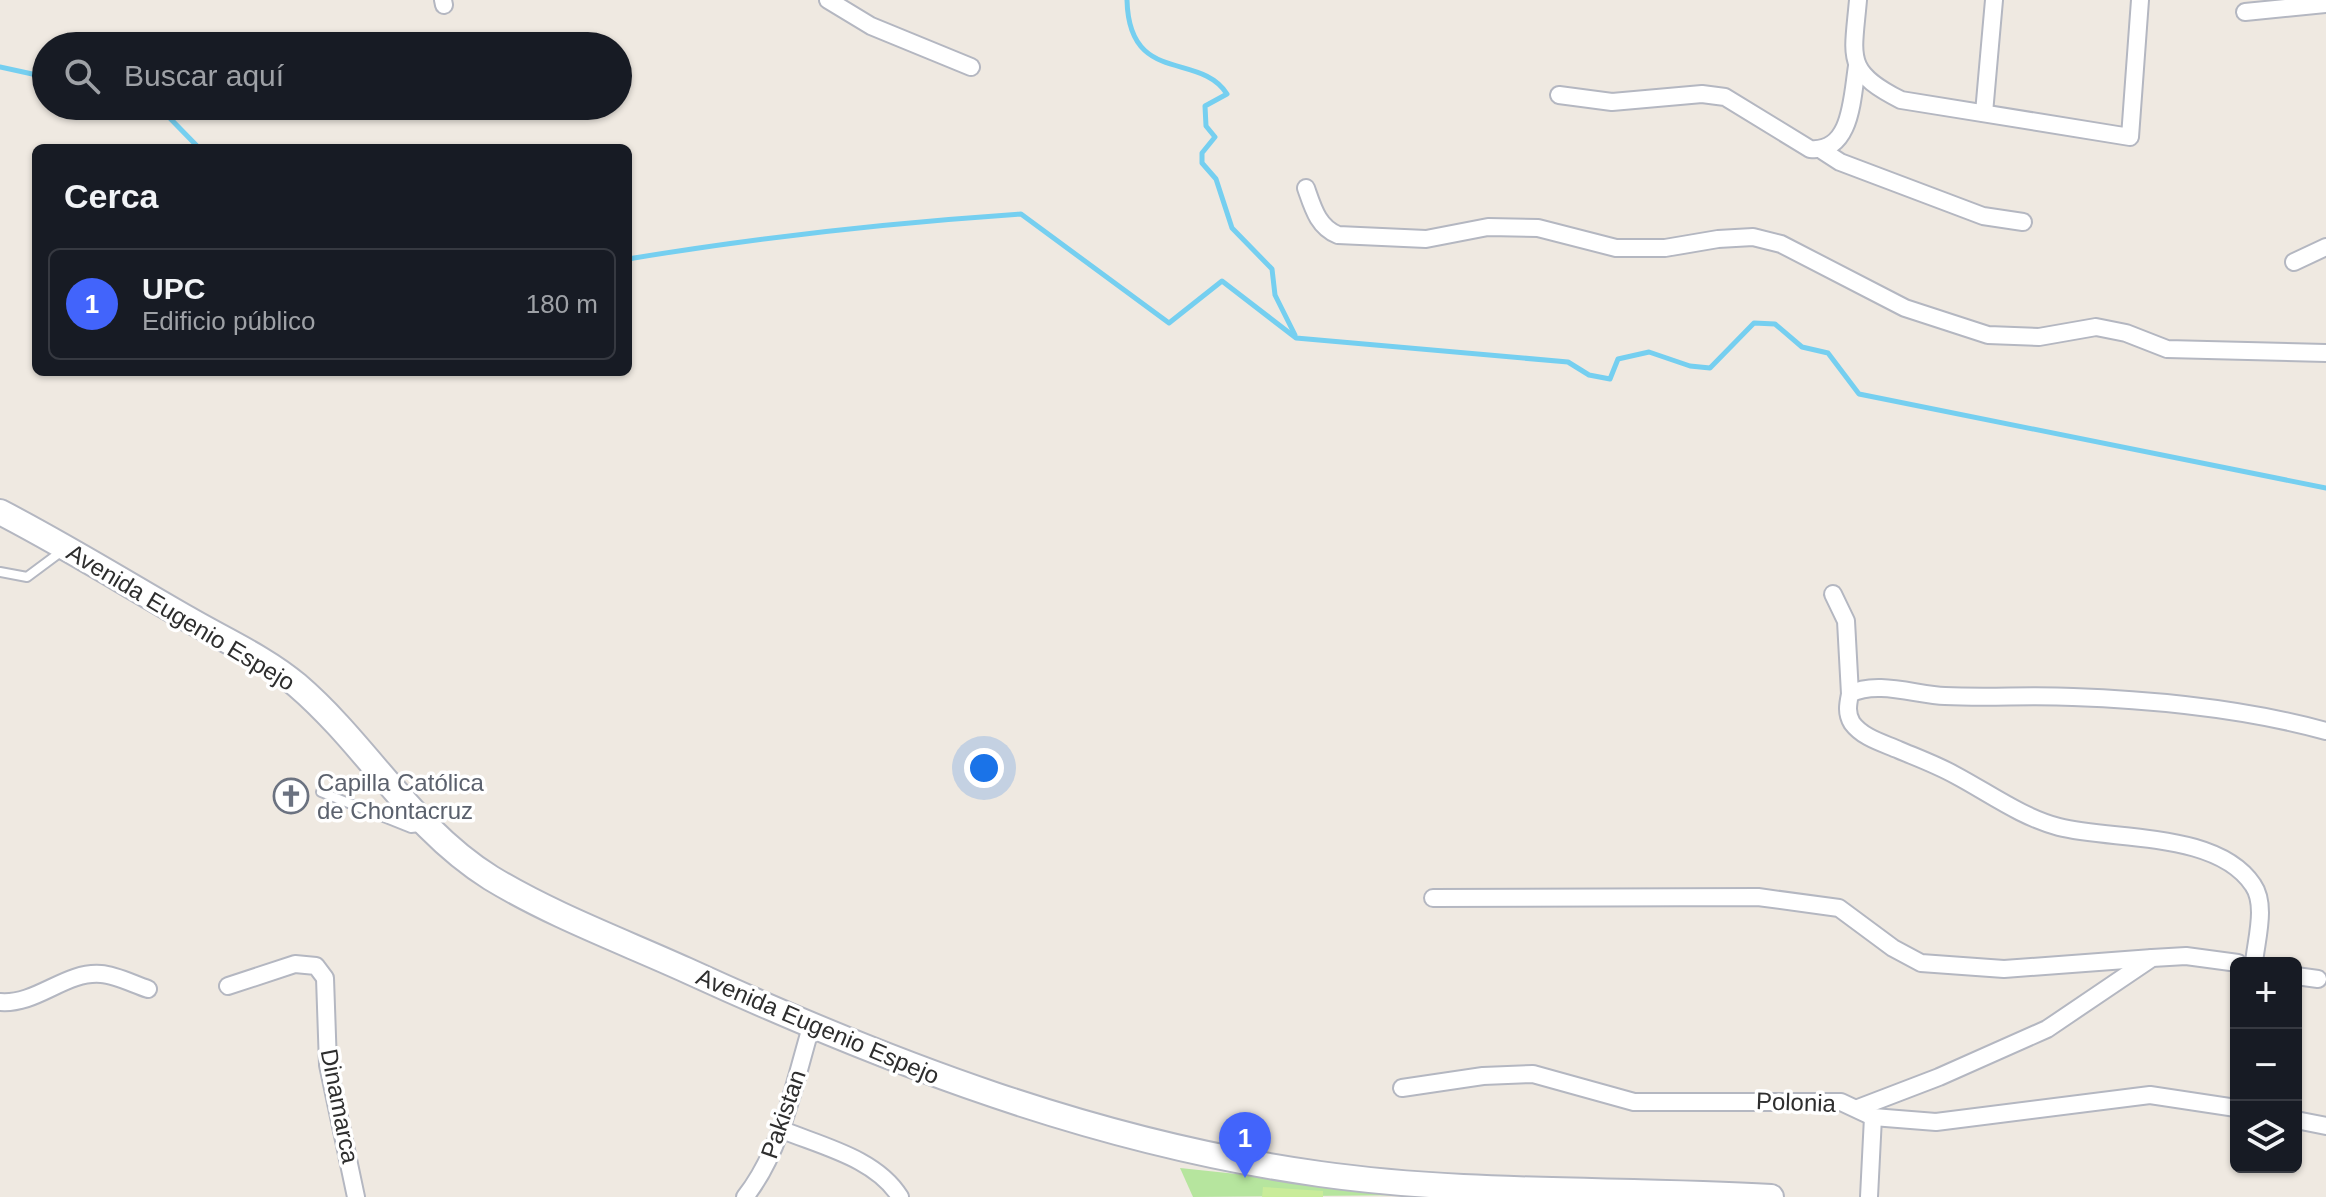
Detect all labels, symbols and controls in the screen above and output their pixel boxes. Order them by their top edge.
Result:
search box [32,32,632,120]
icon: search [60,54,104,98]
text: Buscar aquí [124,59,284,92]
text: Cerca [64,177,159,215]
text: UPC [142,272,205,305]
text: 1 [85,289,99,319]
text: 180 m [526,289,598,319]
text: Edificio público [142,306,315,336]
street label: Avenida Eugenio Espejo [62,538,300,696]
your location [964,748,1004,788]
place label: Capilla Católica de Chontacruz [317,769,484,824]
church icon: Capilla Católica de Chontacruz [272,777,310,815]
map controls [2230,957,2302,1173]
button: + [2230,957,2302,1029]
street label: Avenida Eugenio Espejo [693,963,943,1089]
button: − [2230,1029,2302,1101]
street label: Dinamarca [316,1046,364,1166]
street label: Pakistan [755,1066,811,1162]
street label: Polonia [1756,1087,1837,1117]
button: layers [2230,1101,2302,1173]
pin: 1 [1219,1112,1271,1178]

